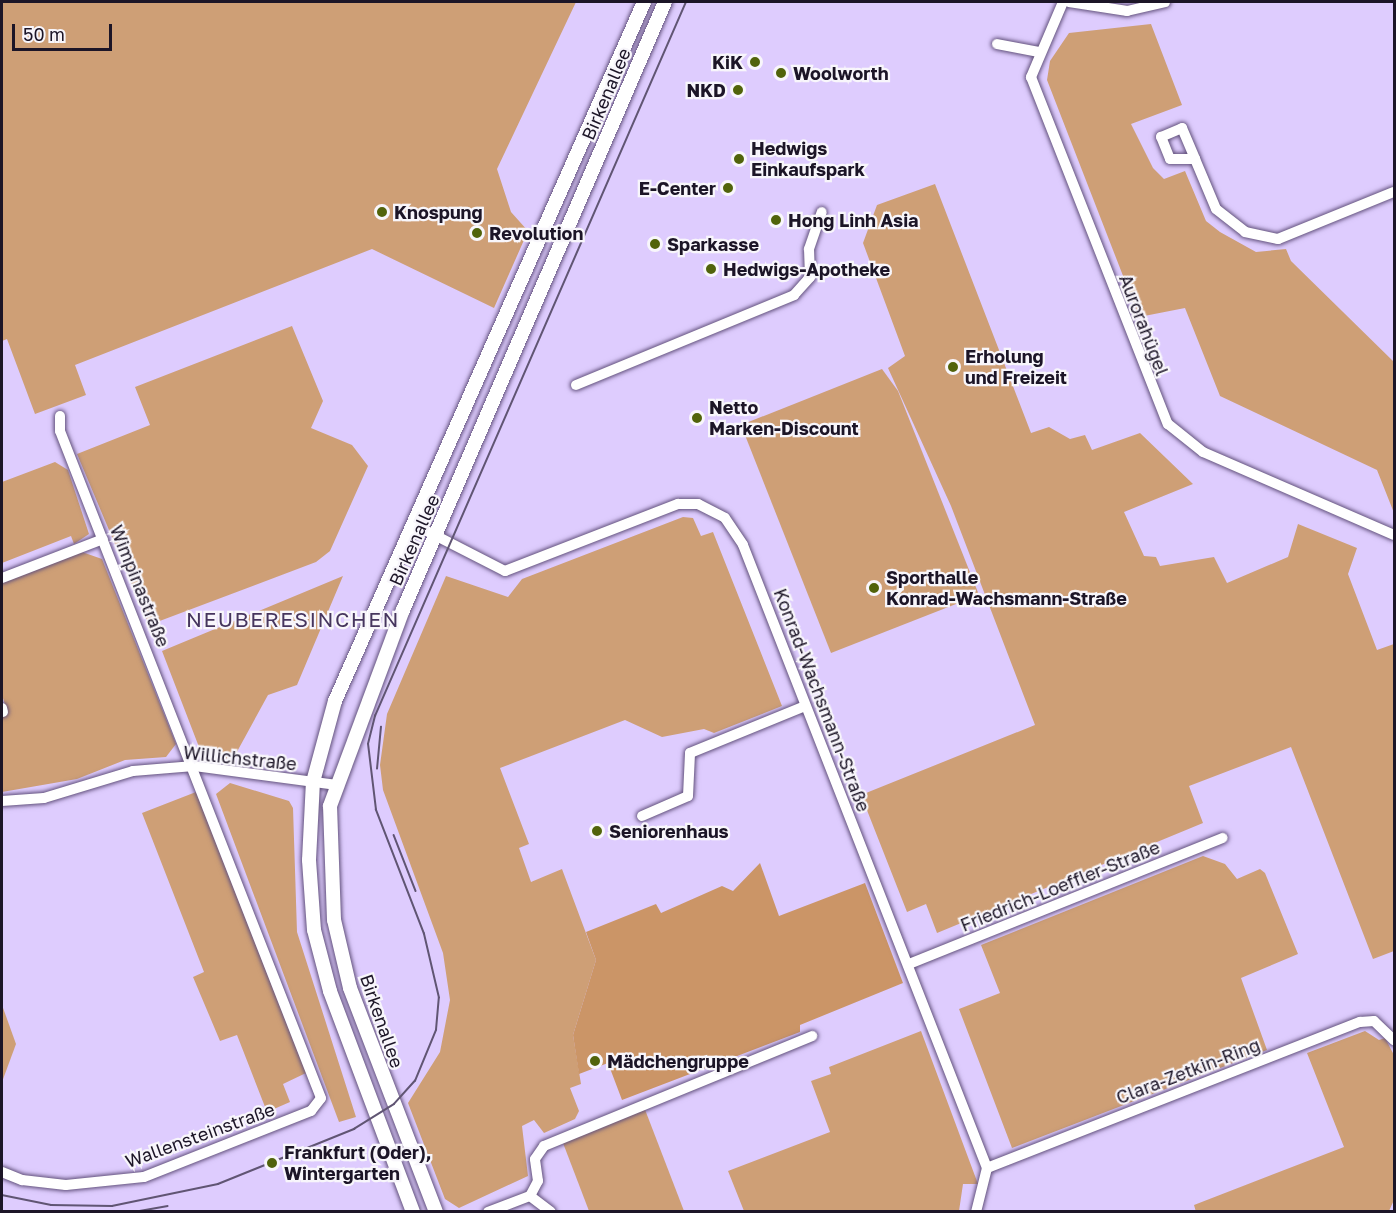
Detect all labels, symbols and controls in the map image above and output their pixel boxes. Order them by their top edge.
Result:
scale bar [15,12,116,50]
text: 50 m [23,23,65,45]
street label: Birkenallee [577,45,635,143]
place label: KiK [712,51,743,73]
marker: KiK [748,55,762,69]
place label: Woolworth [793,62,889,84]
marker: Woolworth [774,66,788,80]
place label: NKD [686,79,726,101]
marker: NKD [731,83,745,97]
place label: Hedwigs Einkaufspark [751,138,865,180]
marker: Hedwigs Einkaufspark [732,152,746,166]
place label: E-Center [639,177,716,199]
marker: E-Center [721,181,735,195]
place label: Knospung [394,201,483,223]
marker: Knospung [375,205,389,219]
place label: Hong Linh Asia [788,209,919,231]
marker: Hong Linh Asia [769,213,783,227]
place label: Revolution [489,222,583,244]
marker: Revolution [470,226,484,240]
place label: Sparkasse [667,233,759,255]
marker: Sparkasse [648,237,662,251]
place label: Hedwigs-Apotheke [723,258,890,280]
marker: Hedwigs-Apotheke [704,262,718,276]
street label: Aurorahügel [1115,271,1173,379]
place label: Erholung und Freizeit [965,346,1067,388]
marker: Erholung und Freizeit [946,360,960,374]
place label: Netto Marken-Discount [709,397,859,440]
marker: Netto Marken-Discount [690,411,704,425]
street label: Birkenallee [384,491,444,589]
street label: Wimpinastraße [106,522,174,650]
place label: Sporthalle Konrad-Wachsmann-Straße [886,567,1127,610]
marker: Sporthalle Konrad-Wachsmann-Straße [867,581,881,595]
street label: Konrad-Wachsmann-Straße [769,585,875,815]
district label: NEUBERESINCHEN [186,606,400,632]
street label: Willichstraße [182,741,298,775]
place label: Seniorenhaus [609,820,729,842]
marker: Seniorenhaus [590,824,604,838]
street label: Friedrich-Loeffler-Straße [957,836,1163,936]
street label: Birkenallee [356,971,408,1071]
street label: Clara-Zetkin-Ring [1113,1034,1263,1108]
place label: Mädchengruppe [607,1050,749,1072]
marker: Mädchengruppe [588,1054,602,1068]
street label: Wallensteinstraße [122,1098,278,1172]
place label: Frankfurt (Oder), Wintergarten [284,1142,432,1184]
marker: Frankfurt (Oder), Wintergarten [265,1156,279,1170]

